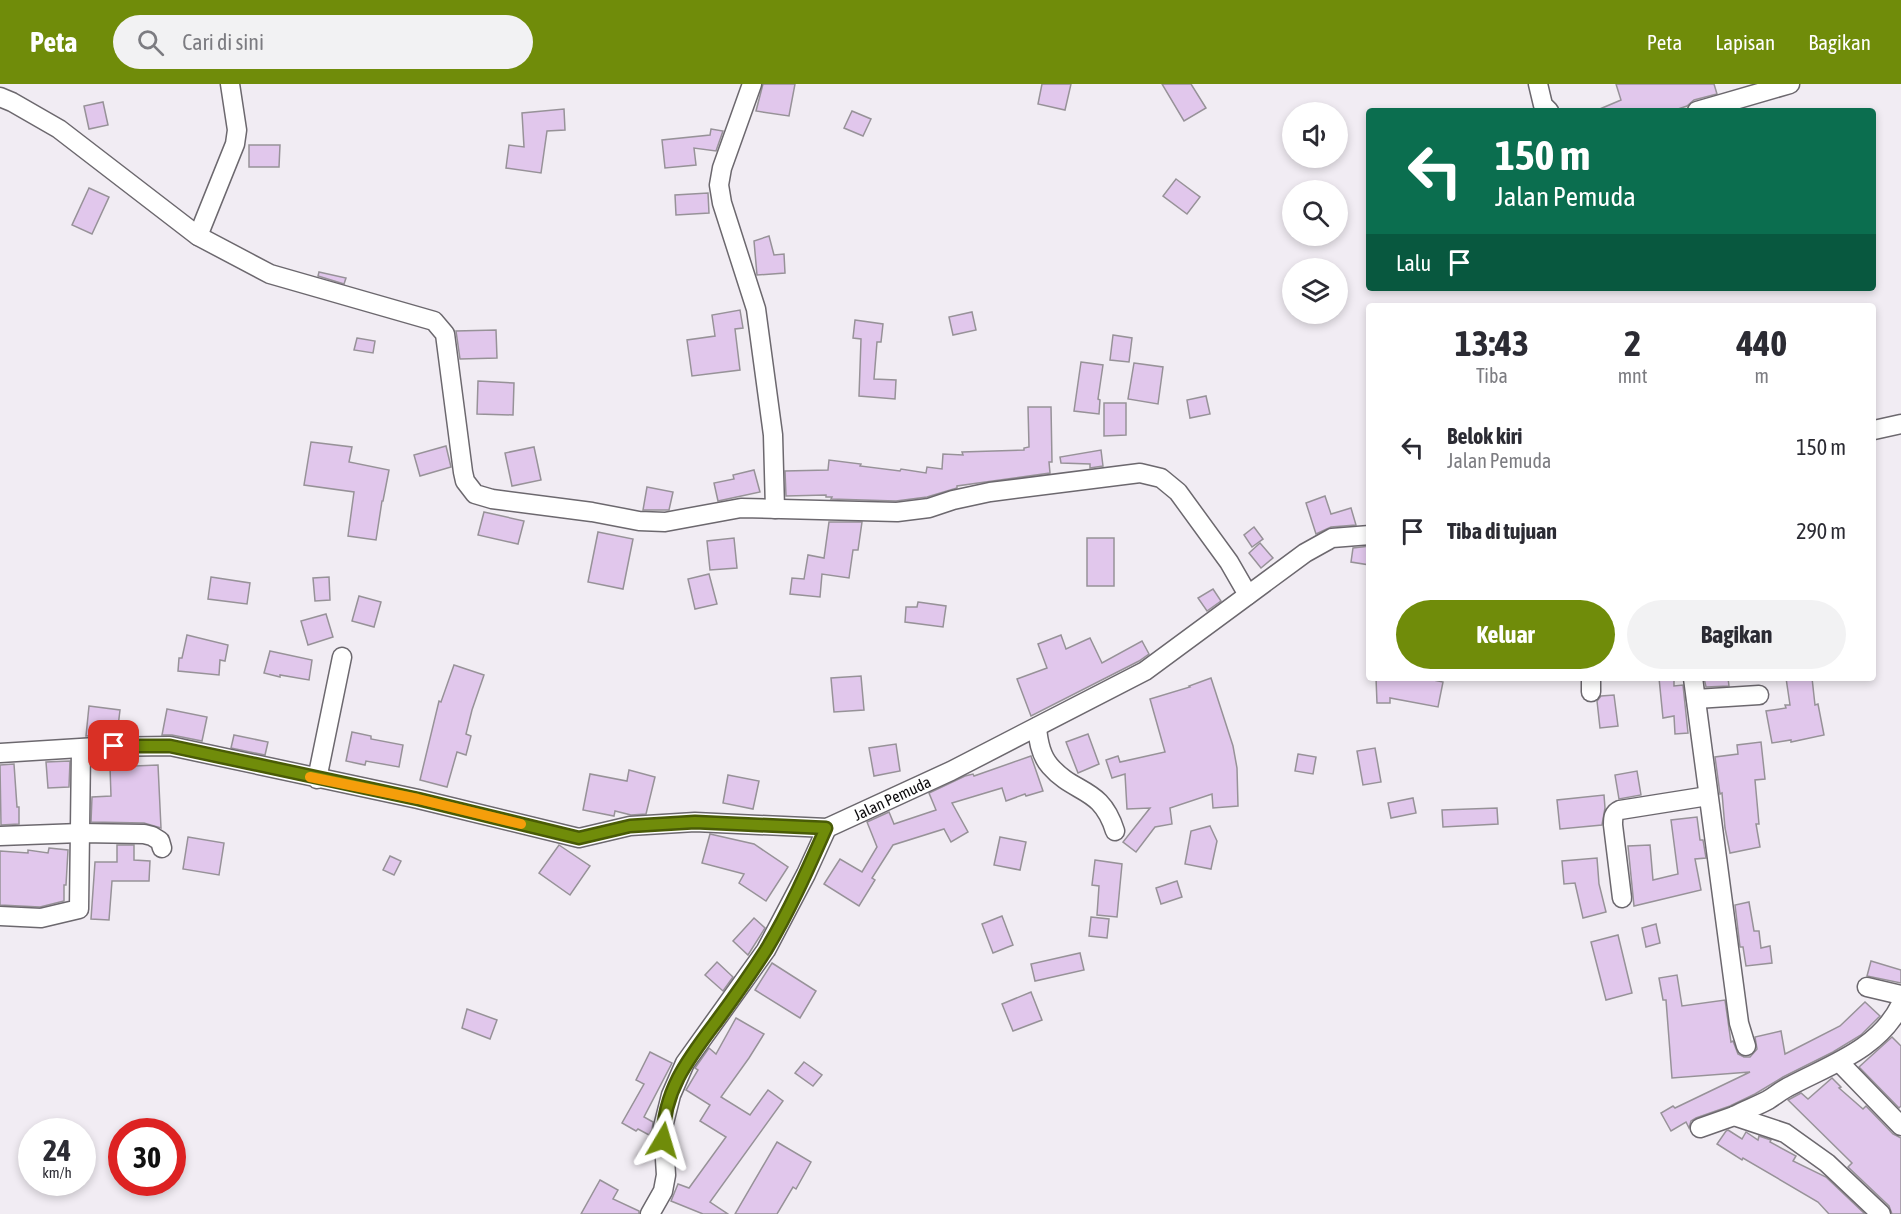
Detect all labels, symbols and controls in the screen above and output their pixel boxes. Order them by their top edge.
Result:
search box [113,15,533,69]
text: Peta [30,26,77,58]
icon: search [134,26,167,59]
text: Cari di sini [182,29,264,55]
text: Peta [1647,30,1682,54]
text: Lapisan [1715,30,1775,54]
text: Bagikan [1808,30,1871,54]
map controls [1282,102,1348,324]
button: sound [1282,102,1348,168]
text: 150 m [1495,131,1590,179]
icon: left [1396,132,1474,210]
button: search [1282,180,1348,246]
text: Jalan Pemuda [1495,181,1636,212]
icon: arrive [1443,246,1476,279]
text: Lalu [1396,250,1431,276]
button: layers [1282,258,1348,324]
text: 13:43 [1455,322,1529,364]
text: 2 [1624,322,1641,364]
text: 440 [1736,322,1787,364]
text: Tiba [1476,364,1508,387]
text: mnt [1618,364,1648,387]
text: m [1755,364,1769,387]
text: Belok kiri [1447,423,1522,449]
icon: left [1396,431,1429,464]
text: 150 m [1796,434,1846,460]
text: Jalan Pemuda [1447,449,1551,472]
icon: arrive [1396,515,1429,548]
text: Tiba di tujuan [1447,518,1557,544]
text: 290 m [1796,518,1846,544]
button: Keluar [1396,600,1615,669]
button: Bagikan [1627,600,1846,669]
pin [88,720,139,771]
icon: arrive [97,729,130,762]
street label: Jalan Pemuda [850,772,934,824]
position arrow [631,1108,695,1172]
speed limit sign: 30 [108,1118,186,1196]
text: 24 [43,1133,71,1167]
text: km/h [42,1164,72,1181]

